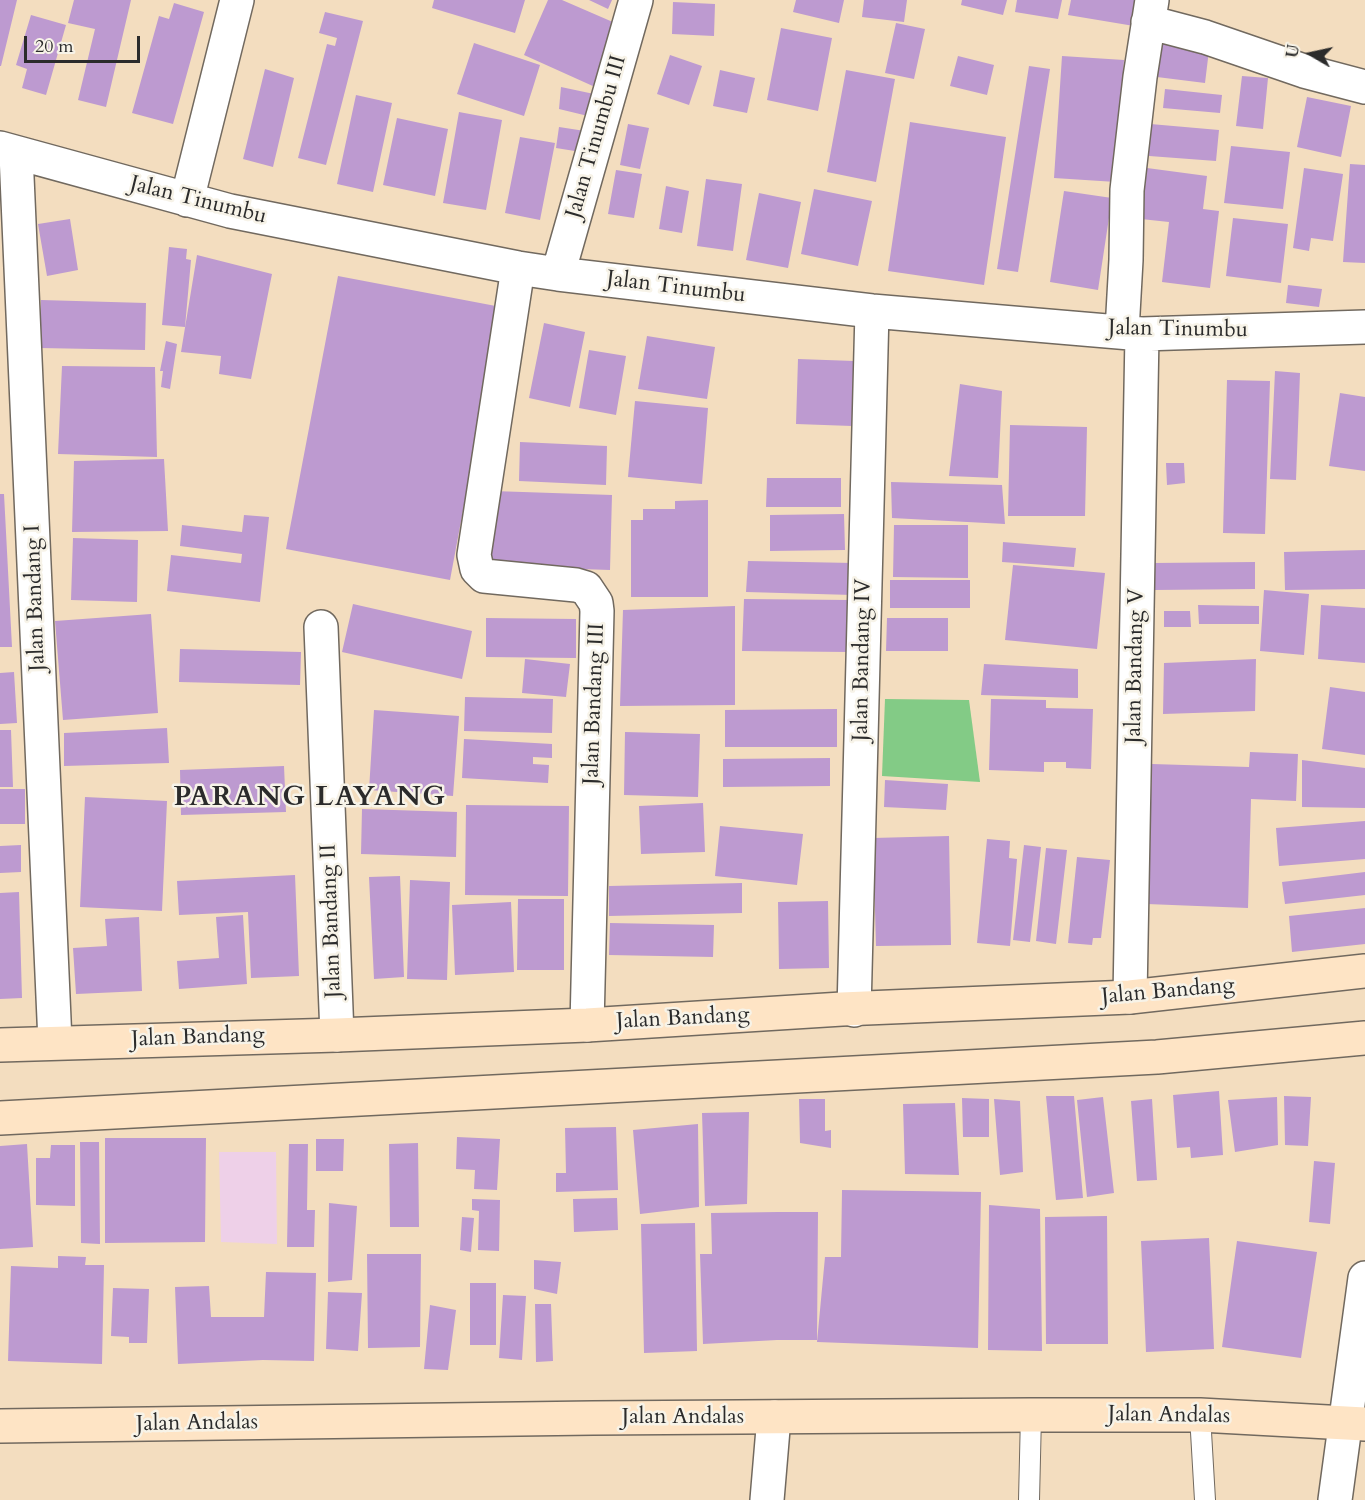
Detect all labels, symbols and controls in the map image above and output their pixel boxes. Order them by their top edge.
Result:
scale bar [27,24,142,62]
north arrow [1281,24,1341,84]
text: 20 m [35,34,74,59]
text: U [1281,43,1305,59]
street label: Jalan Tinumbu III [561,52,633,222]
street label: Jalan Tinumbu [127,171,269,231]
street label: Jalan Tinumbu [605,266,747,310]
street label: Jalan Tinumbu [1108,316,1248,344]
street label: Jalan Bandang I [20,524,52,672]
street label: Jalan Bandang IV [848,578,878,742]
street label: Jalan Bandang V [1121,588,1151,744]
street label: Jalan Bandang III [579,623,611,785]
district label: PARANG LAYANG [174,782,446,816]
street label: Jalan Bandang II [316,843,348,999]
street label: Jalan Bandang [1100,973,1236,1011]
street label: Jalan Bandang [616,1002,750,1036]
street label: Jalan Bandang [131,1022,265,1054]
street label: Jalan Andalas [1108,1402,1230,1430]
street label: Jalan Andalas [622,1405,744,1431]
street label: Jalan Andalas [136,1410,258,1438]

